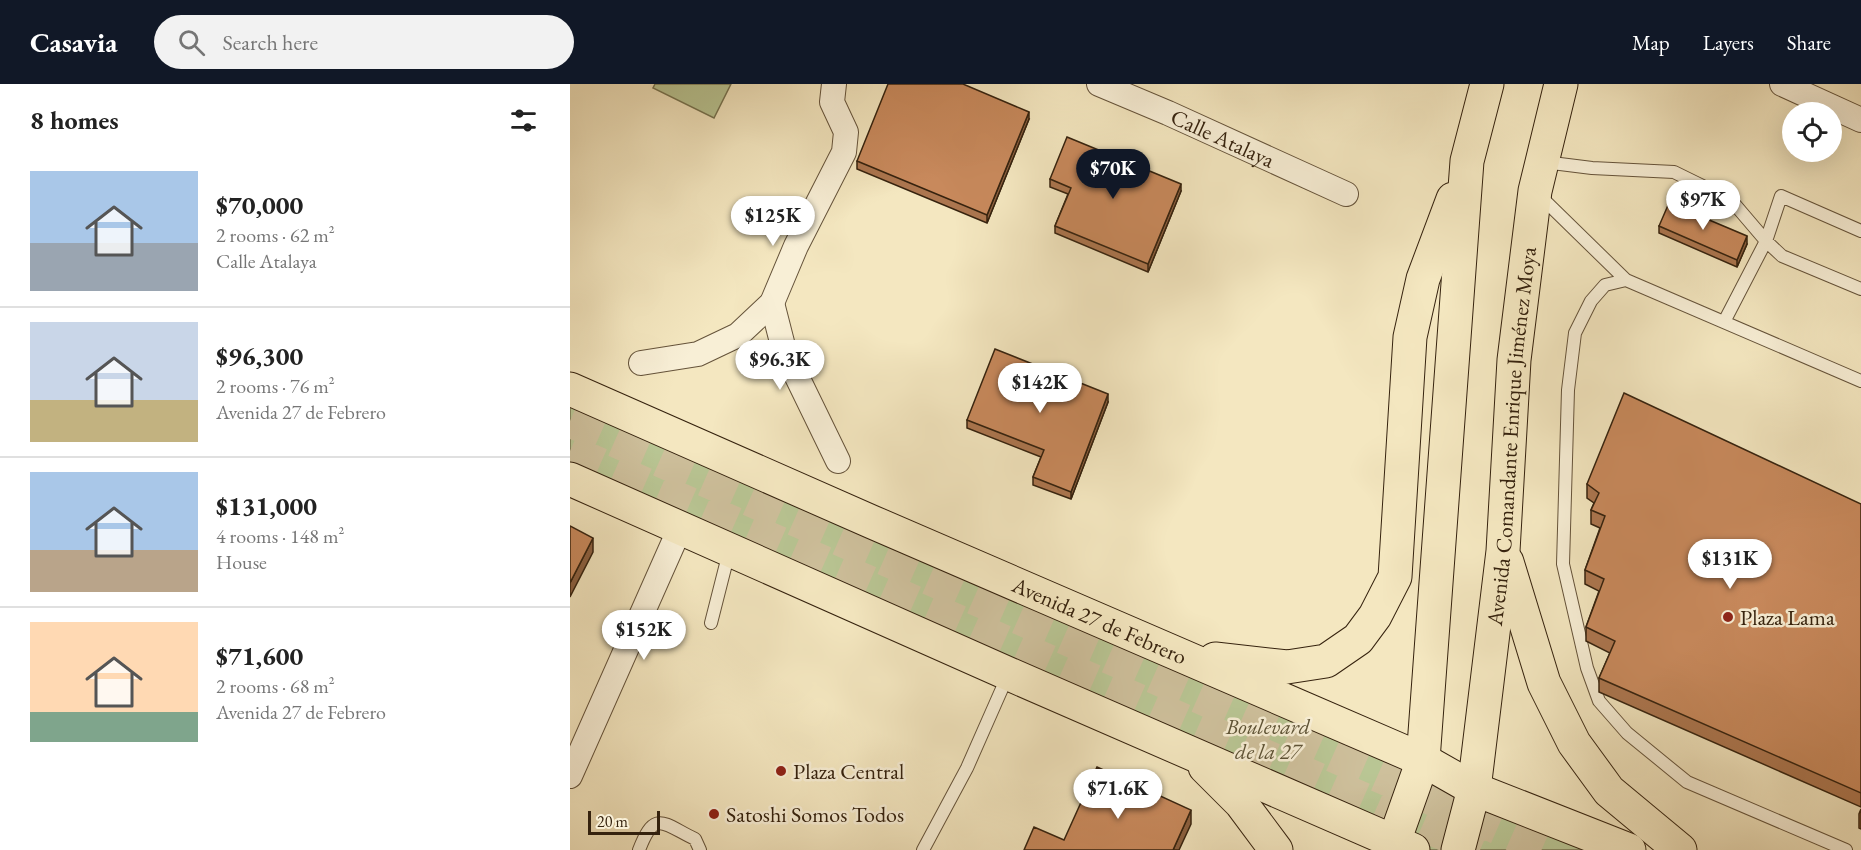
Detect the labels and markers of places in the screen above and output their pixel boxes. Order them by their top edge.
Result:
pin: $70K [1077,149,1149,200]
pin: $97K [1667,180,1739,231]
pin: $125K [731,196,815,247]
pin: $96.3K [731,340,829,391]
pin: $142K [998,363,1082,414]
pin: $131K [1688,539,1772,590]
place label: Plaza Lama [1740,603,1835,632]
pin: $152K [602,610,686,661]
marker: Plaza Lama [1721,610,1735,624]
place label: Plaza Central [793,757,904,786]
marker: Plaza Central [774,764,788,778]
pin: $71.6K [1069,769,1167,820]
place label: Satoshi Somos Todos [726,800,904,829]
marker: Satoshi Somos Todos [707,807,721,821]

